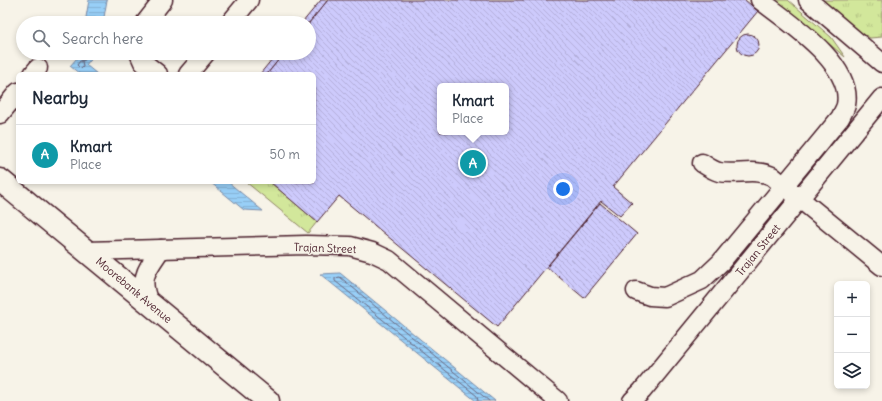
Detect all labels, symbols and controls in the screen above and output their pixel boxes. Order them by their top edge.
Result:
search box [16,16,316,60]
icon: search [30,27,52,49]
text: Search here [62,29,143,48]
popup [437,83,509,135]
text: Nearby [32,87,88,109]
text: Kmart [452,91,494,110]
text: Place [452,110,483,127]
text: Kmart [70,137,112,156]
text: A [41,146,49,163]
text: 50 m [269,146,300,163]
pin: A [460,148,486,178]
text: Place [70,156,101,173]
your location [553,179,573,199]
street label: Trajan Street [733,221,783,279]
street label: Trajan Street [293,240,357,256]
street label: Moorebank Avenue [93,254,175,326]
map controls [834,281,870,389]
button: + [834,281,870,317]
button: − [834,317,870,353]
button: layers [834,353,870,389]

